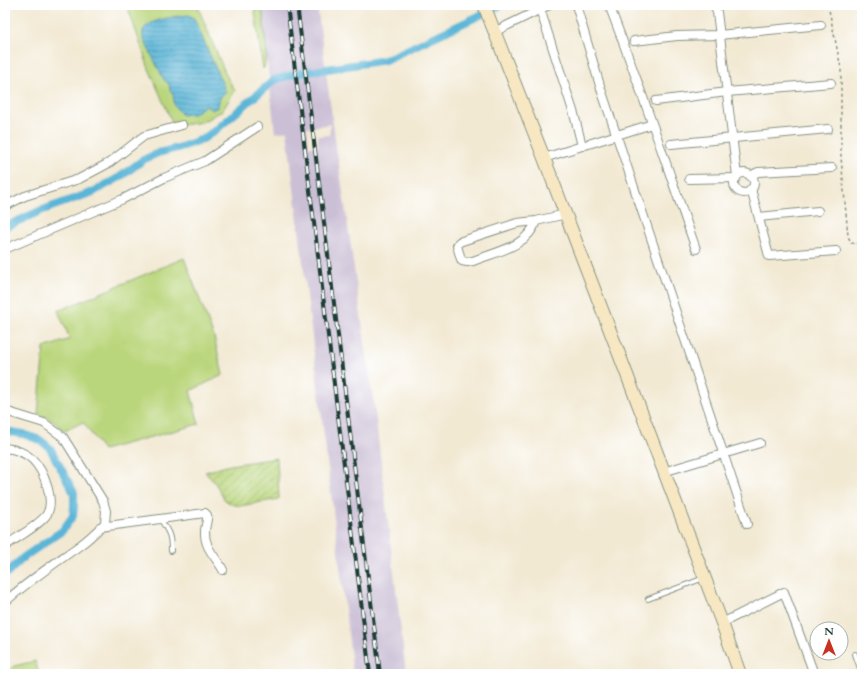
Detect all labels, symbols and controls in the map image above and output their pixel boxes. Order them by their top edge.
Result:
north arrow [809,621,849,661]
text: N [824,624,834,639]

